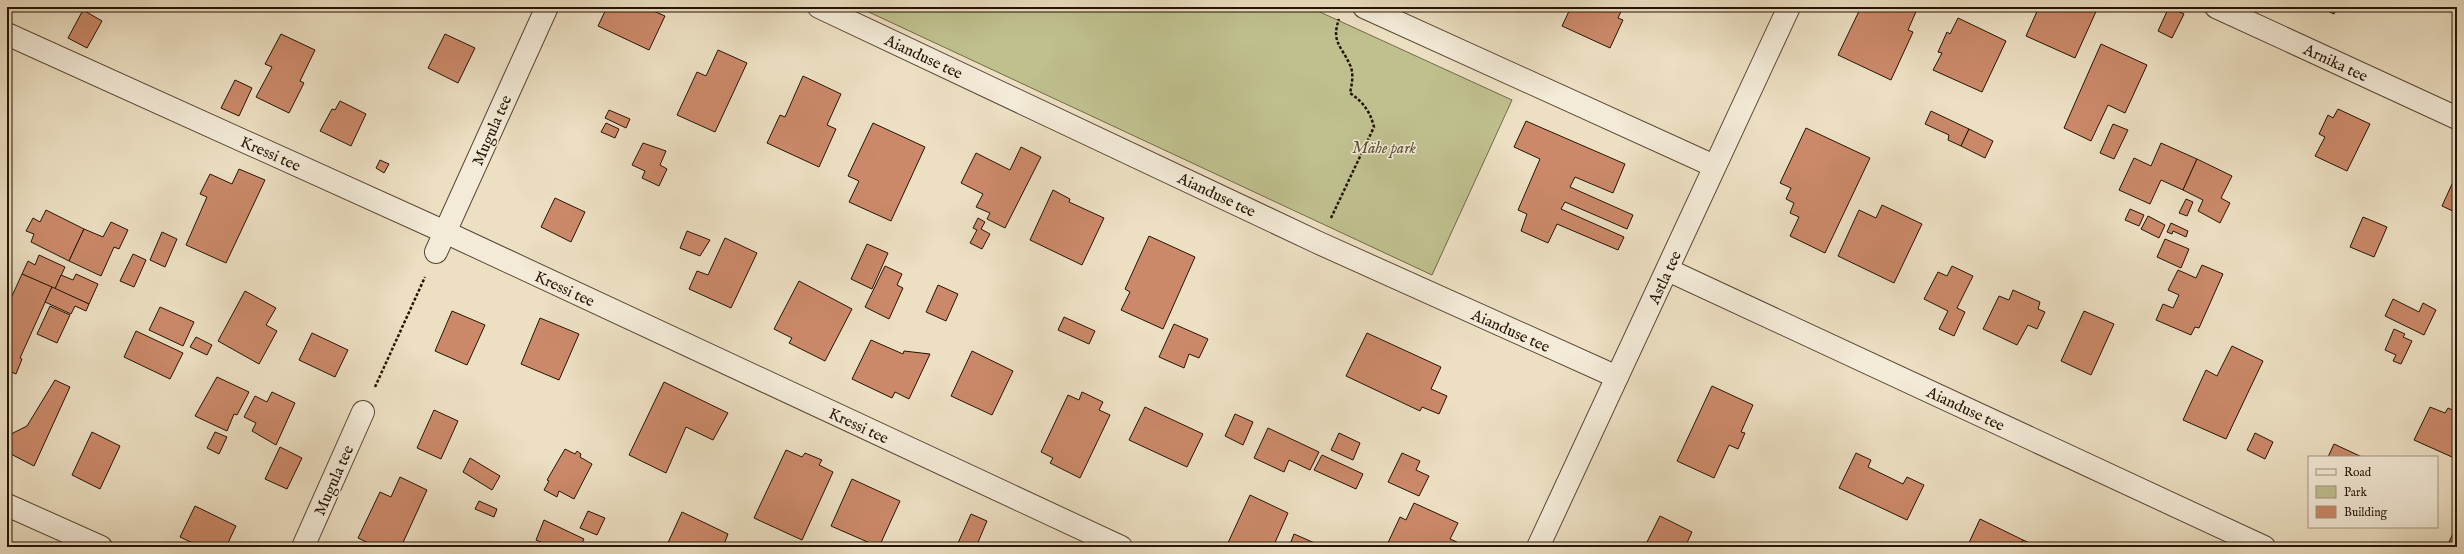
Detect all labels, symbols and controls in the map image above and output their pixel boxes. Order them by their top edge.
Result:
street label: Aianduse tee [880,31,965,85]
street label: Arnika tee [2299,40,2370,87]
street label: Mugula tee [468,92,517,169]
street label: Kressi tee [237,133,303,177]
park label: Mähe park [1352,139,1417,159]
street label: Aianduse tee [1173,169,1258,223]
street label: Astla tee [1644,248,1687,309]
street label: Kressi tee [531,267,597,312]
street label: Aianduse tee [1467,305,1553,358]
street label: Aianduse tee [1922,383,2007,437]
street label: Kressi tee [825,404,891,449]
street label: Mugula tee [310,442,359,519]
legend [2308,456,2438,528]
text: Road [2344,465,2372,480]
text: Park [2344,485,2367,500]
text: Building [2344,505,2388,520]

